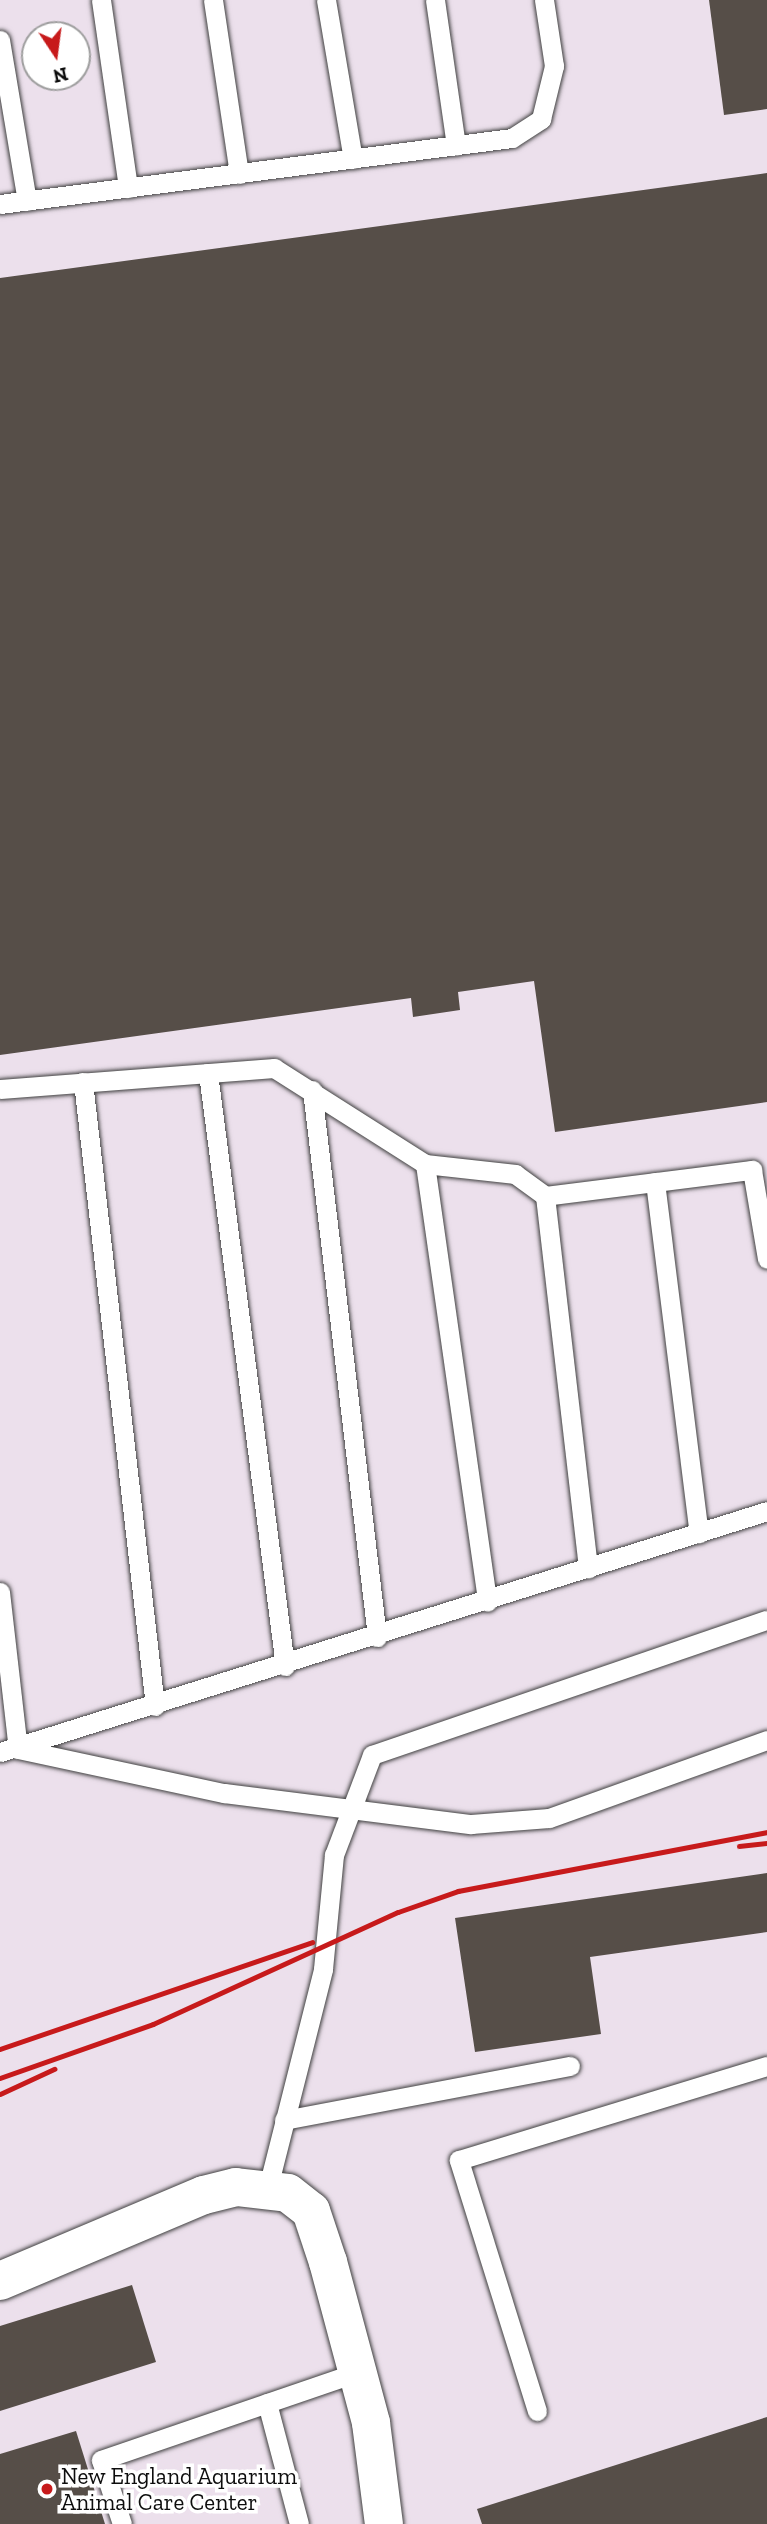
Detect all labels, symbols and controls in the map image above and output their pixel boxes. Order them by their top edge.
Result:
north arrow [21,21,91,91]
text: N [51,62,70,88]
place label: New England Aquarium Animal Care Center [61,2462,298,2516]
marker: New England Aquarium Animal Care Center [39,2481,55,2497]

